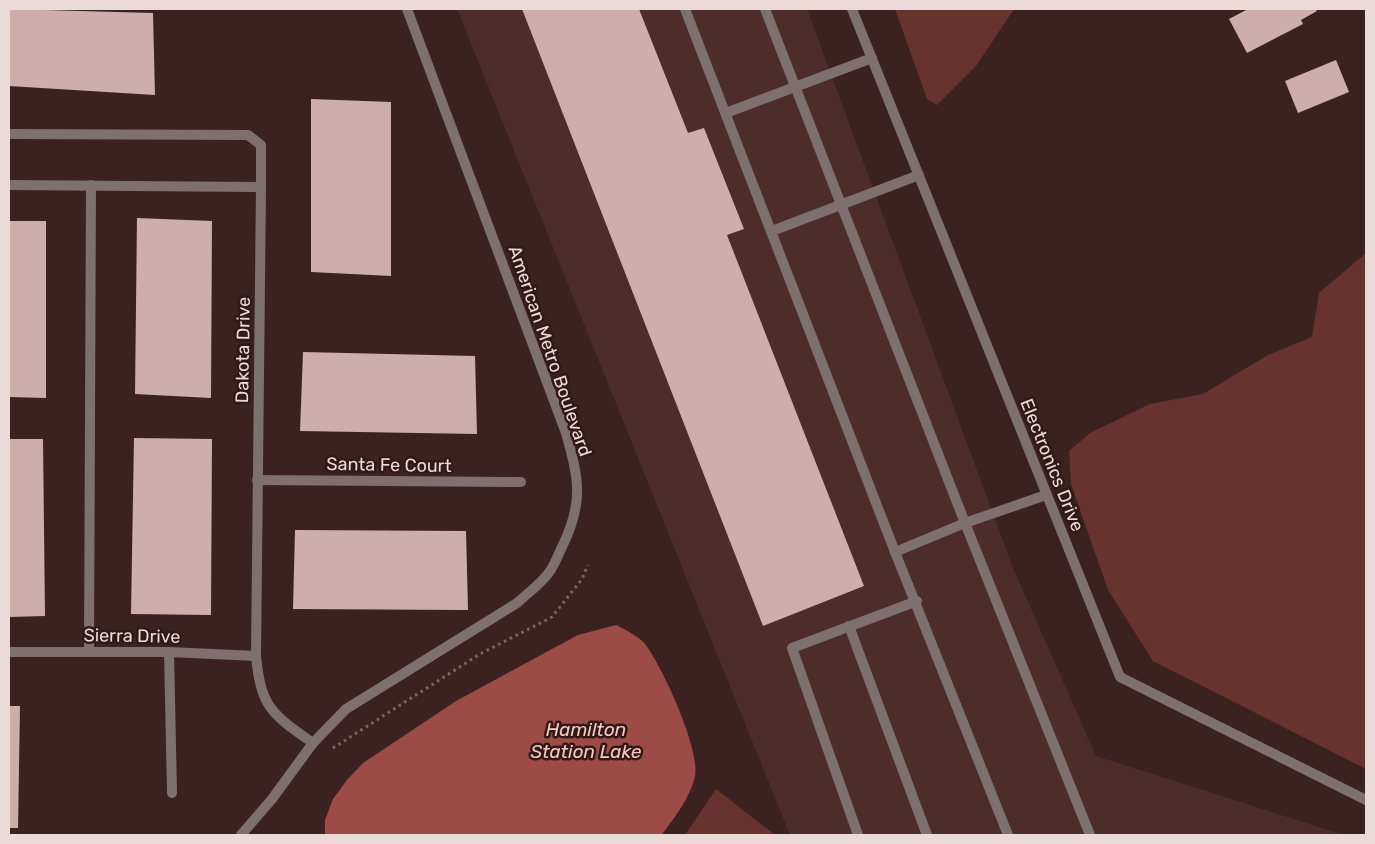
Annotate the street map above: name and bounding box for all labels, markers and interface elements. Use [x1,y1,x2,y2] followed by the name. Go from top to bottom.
[504,243,596,459] street label: American Metro Boulevard
[231,297,255,403] street label: Dakota Drive
[1015,395,1089,535] street label: Electronics Drive
[326,453,452,477] street label: Santa Fe Court
[83,624,181,648] street label: Sierra Drive
[531,718,642,763] water label: Hamilton Station Lake

